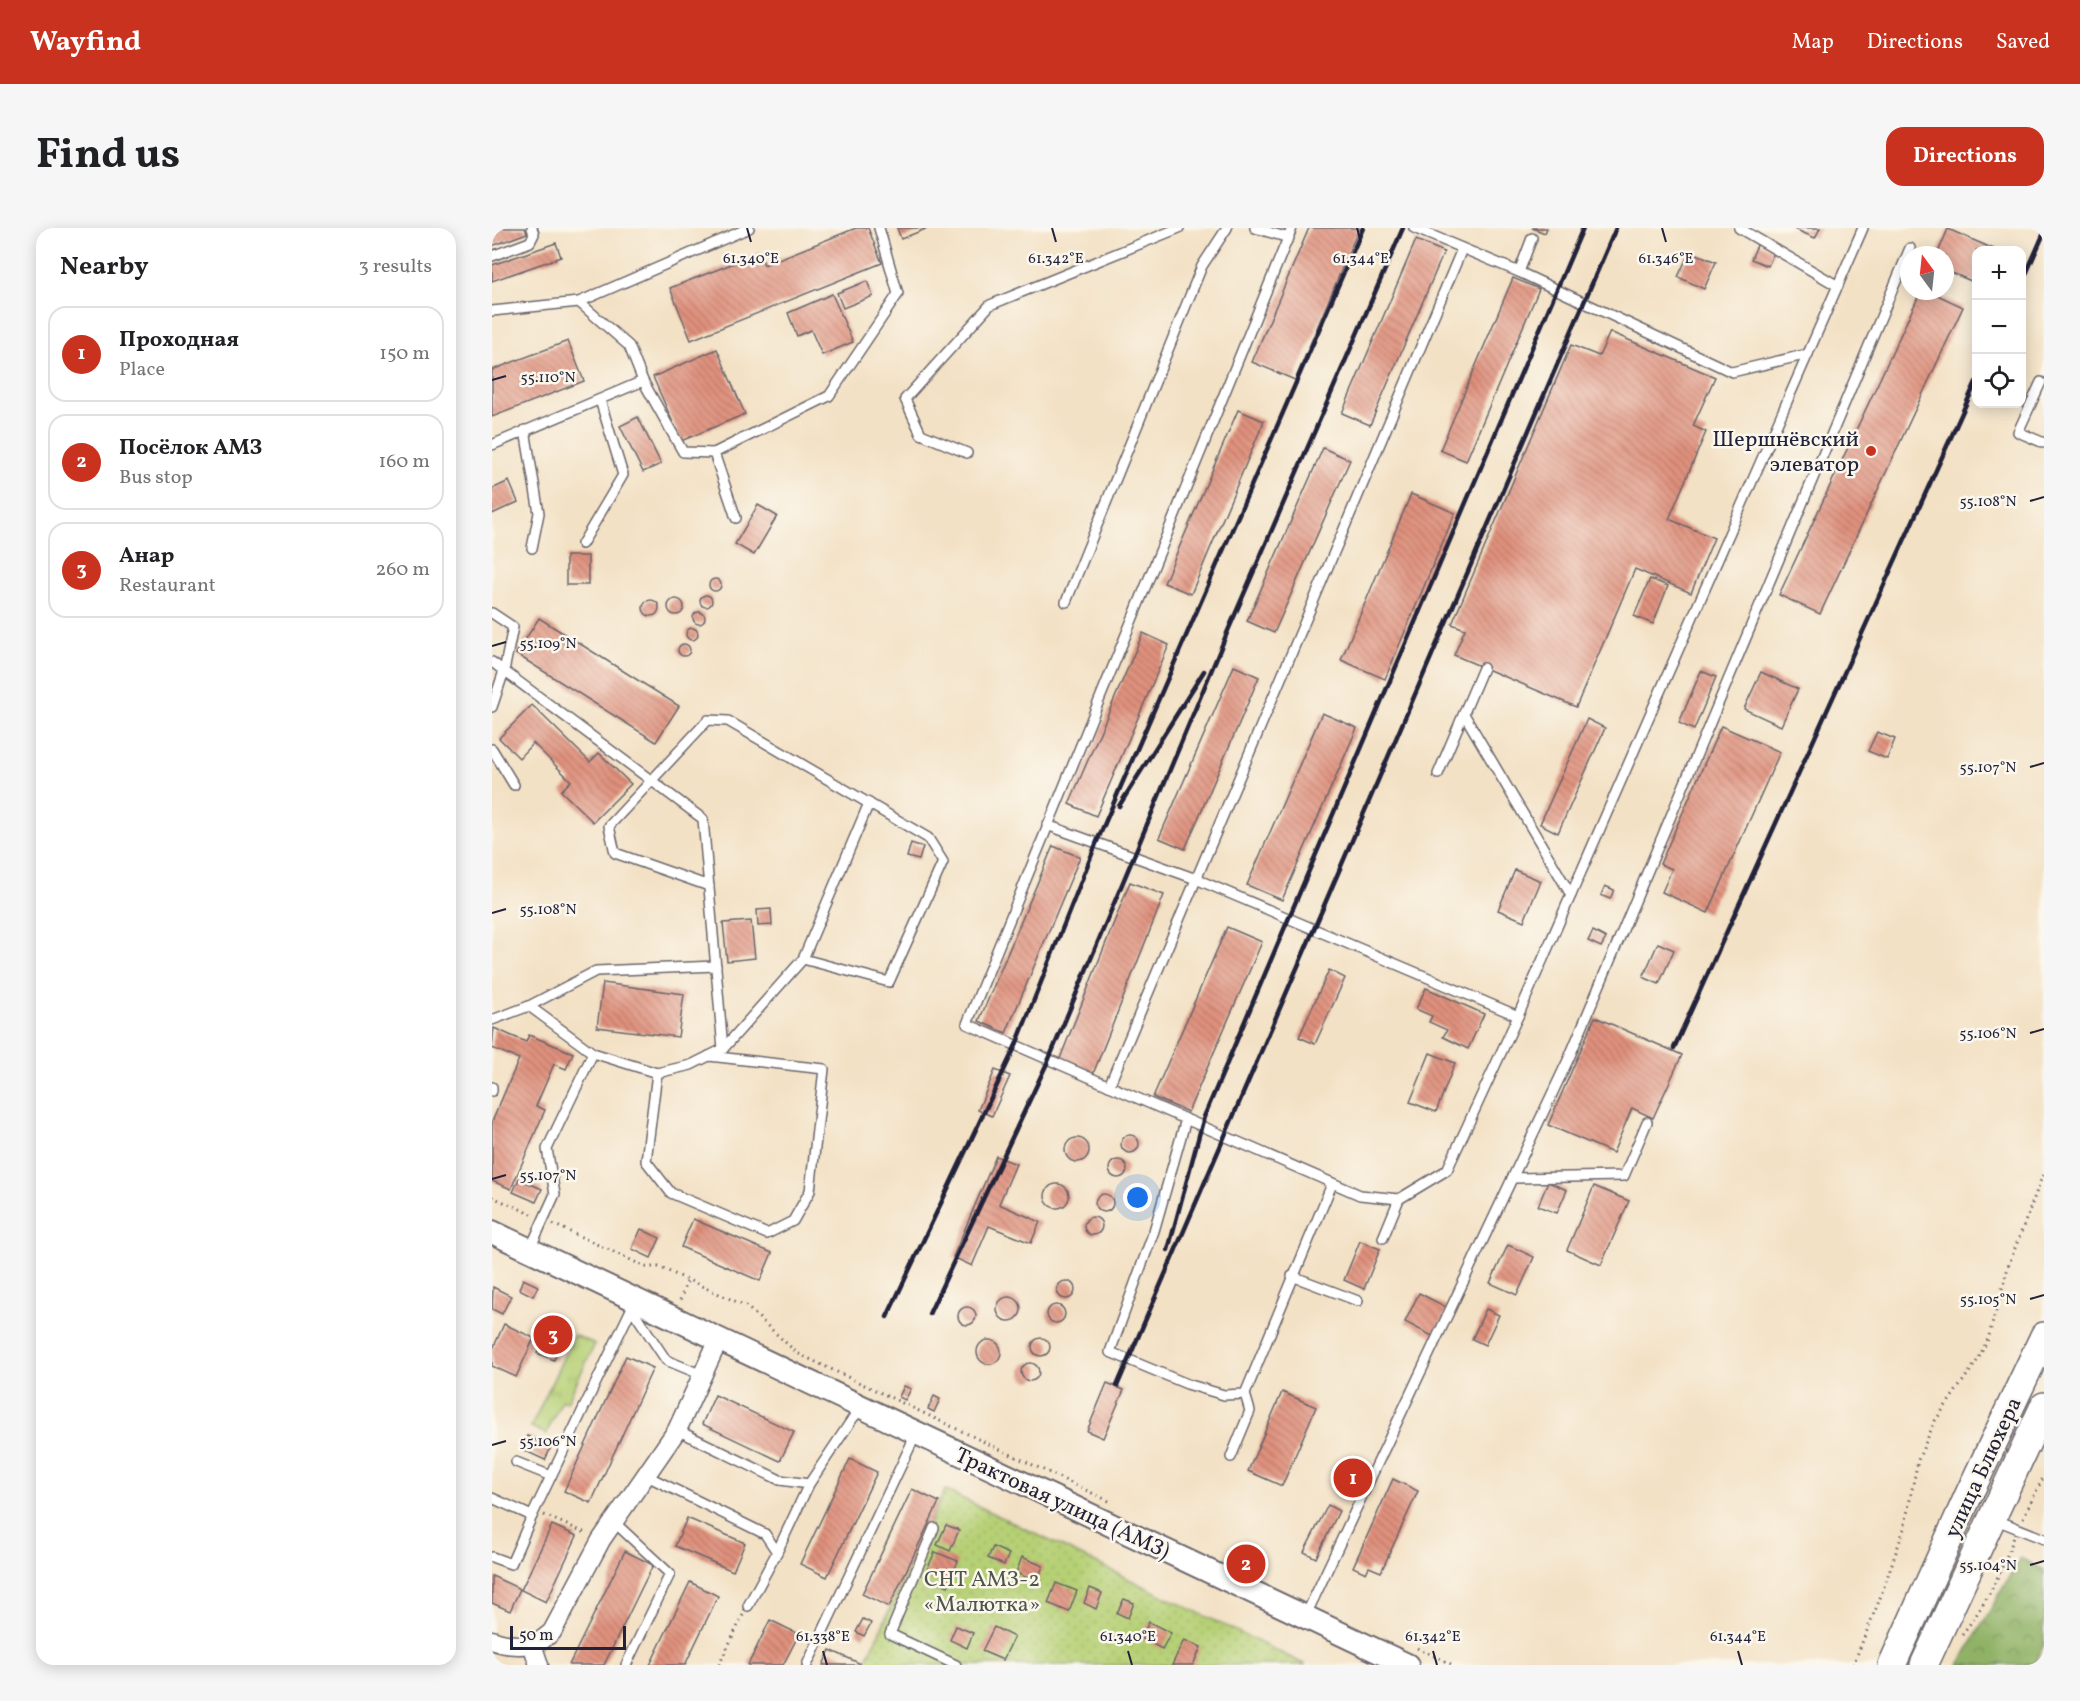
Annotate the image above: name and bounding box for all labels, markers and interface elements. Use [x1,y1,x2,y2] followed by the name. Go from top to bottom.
[30,23,141,62] text: Wayfind
[1792,28,1834,57] text: Map
[1867,28,1963,57] text: Directions
[1996,28,2050,57] text: Saved
[36,127,180,186] text: Find us
[1886,127,2044,186] button: Directions
[1900,246,1954,300] north arrow
[1972,246,2026,408] map controls
[1972,246,2026,300] button: +
[60,249,149,285] text: Nearby
[723,249,779,270] text: 61.340°E
[1028,249,1084,270] text: 61.342°E
[1333,249,1389,270] text: 61.344°E
[1638,249,1694,270] text: 61.346°E
[358,253,432,281] text: 3 results
[1972,300,2026,354] button: −
[119,325,239,356] text: Проходная
[77,340,86,368] text: 1
[379,340,430,368] text: 150 m
[1972,354,2026,408] button: locate
[119,356,165,384] text: Place
[520,368,576,389] text: 55.110°N
[1712,425,1859,481] place label: Шершнёвский элеватор
[119,433,263,464] text: Посёлок АМЗ
[1864,444,1878,458] marker: Шершнёвский элеватор
[76,448,87,476] text: 2
[378,448,430,476] text: 160 m
[119,464,193,492] text: Bus stop
[1959,492,2017,513] text: 55.108°N
[119,541,174,572] text: Анар
[76,556,87,584] text: 3
[375,556,430,584] text: 260 m
[119,572,216,600] text: Restaurant
[519,634,577,655] text: 55.109°N
[1960,758,2016,779] text: 55.107°N
[519,900,577,921] text: 55.108°N
[1959,1024,2017,1045] text: 55.106°N
[520,1166,576,1187] text: 55.107°N
[1123,1183,1152,1212] your location
[1960,1290,2016,1311] text: 55.105°N
[534,1312,572,1358] pin: 3
[1938,1392,2031,1544] street label: улица Блюхера
[519,1432,577,1453] text: 55.106°N
[949,1441,1174,1568] street label: Трактовая улица (АМЗ)
[1334,1456,1372,1500] pin: 1
[1226,1542,1266,1586] pin: 2
[1959,1556,2017,1577] text: 55.104°N
[924,1565,1040,1621] park label: СНТ АМЗ-2 «Малютка»
[510,1623,626,1650] scale bar
[519,1625,553,1647] text: 50 m
[796,1627,850,1648] text: 61.338°E
[1100,1627,1156,1648] text: 61.340°E
[1405,1627,1461,1648] text: 61.342°E
[1710,1627,1766,1648] text: 61.344°E

